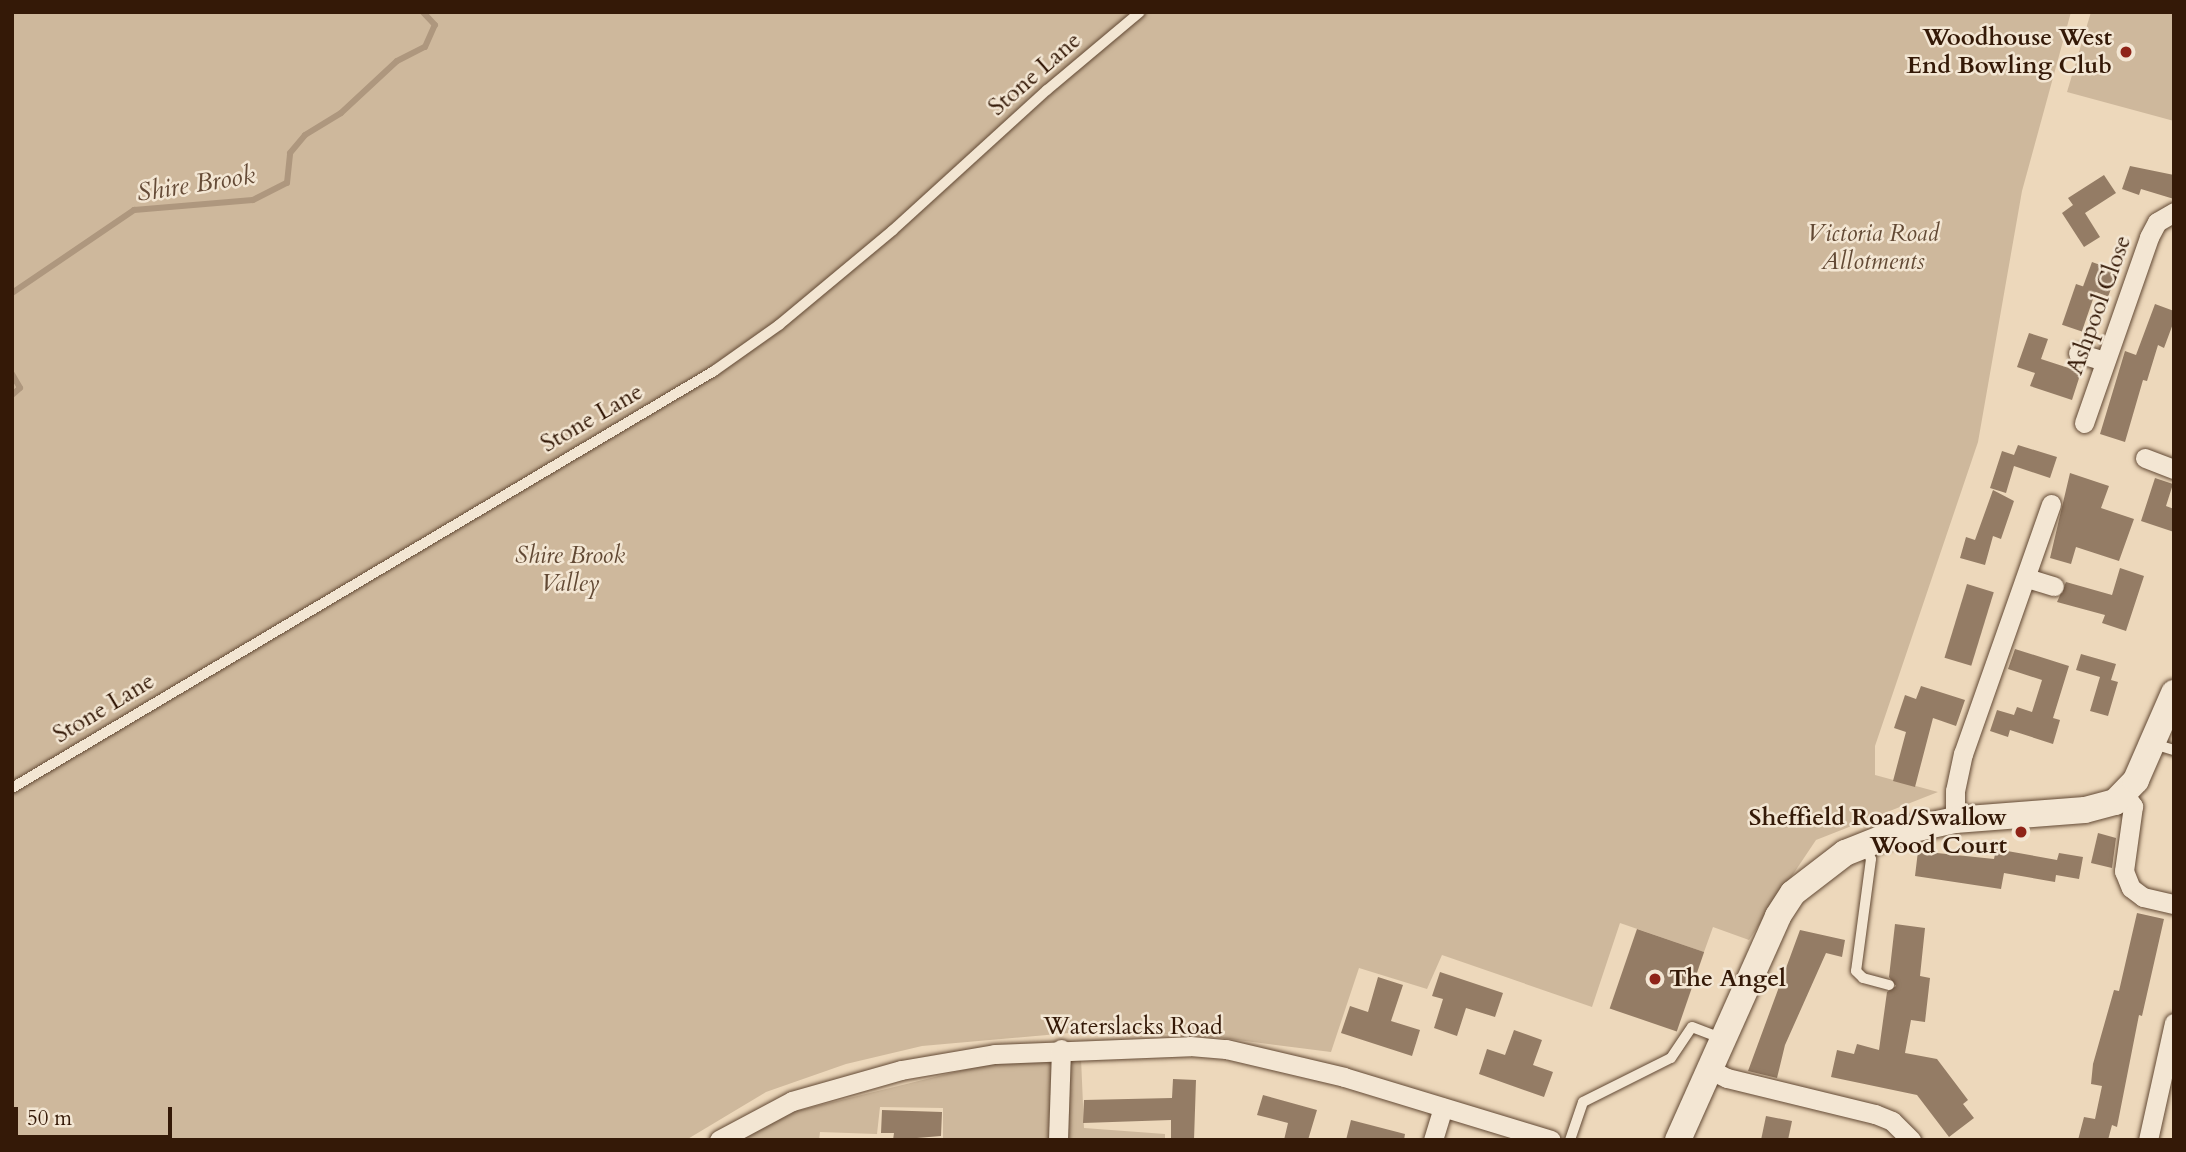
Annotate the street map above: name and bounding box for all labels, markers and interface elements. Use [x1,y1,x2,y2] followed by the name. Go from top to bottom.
[1907,24,2112,80] place label: Woodhouse West End Bowling Club
[983,26,1087,122] street label: Stone Lane
[2118,44,2134,60] marker: Woodhouse West End Bowling Club
[135,159,257,209] water label: Shire Brook
[1807,220,1939,276] park label: Victoria Road Allotments
[2061,232,2137,378] street label: Ashpool Close
[536,377,648,459] street label: Stone Lane
[515,542,625,598] park label: Shire Brook Valley
[48,667,160,749] street label: Stone Lane
[1749,804,2007,860] place label: Sheffield Road/Swallow Wood Court
[2013,824,2029,840] marker: Sheffield Road/Swallow Wood Court
[1669,965,1786,993] place label: The Angel
[1647,971,1663,987] marker: The Angel
[1043,1013,1223,1041] street label: Waterslacks Road
[18,1092,175,1136] scale bar
[27,1104,72,1133] text: 50 m

